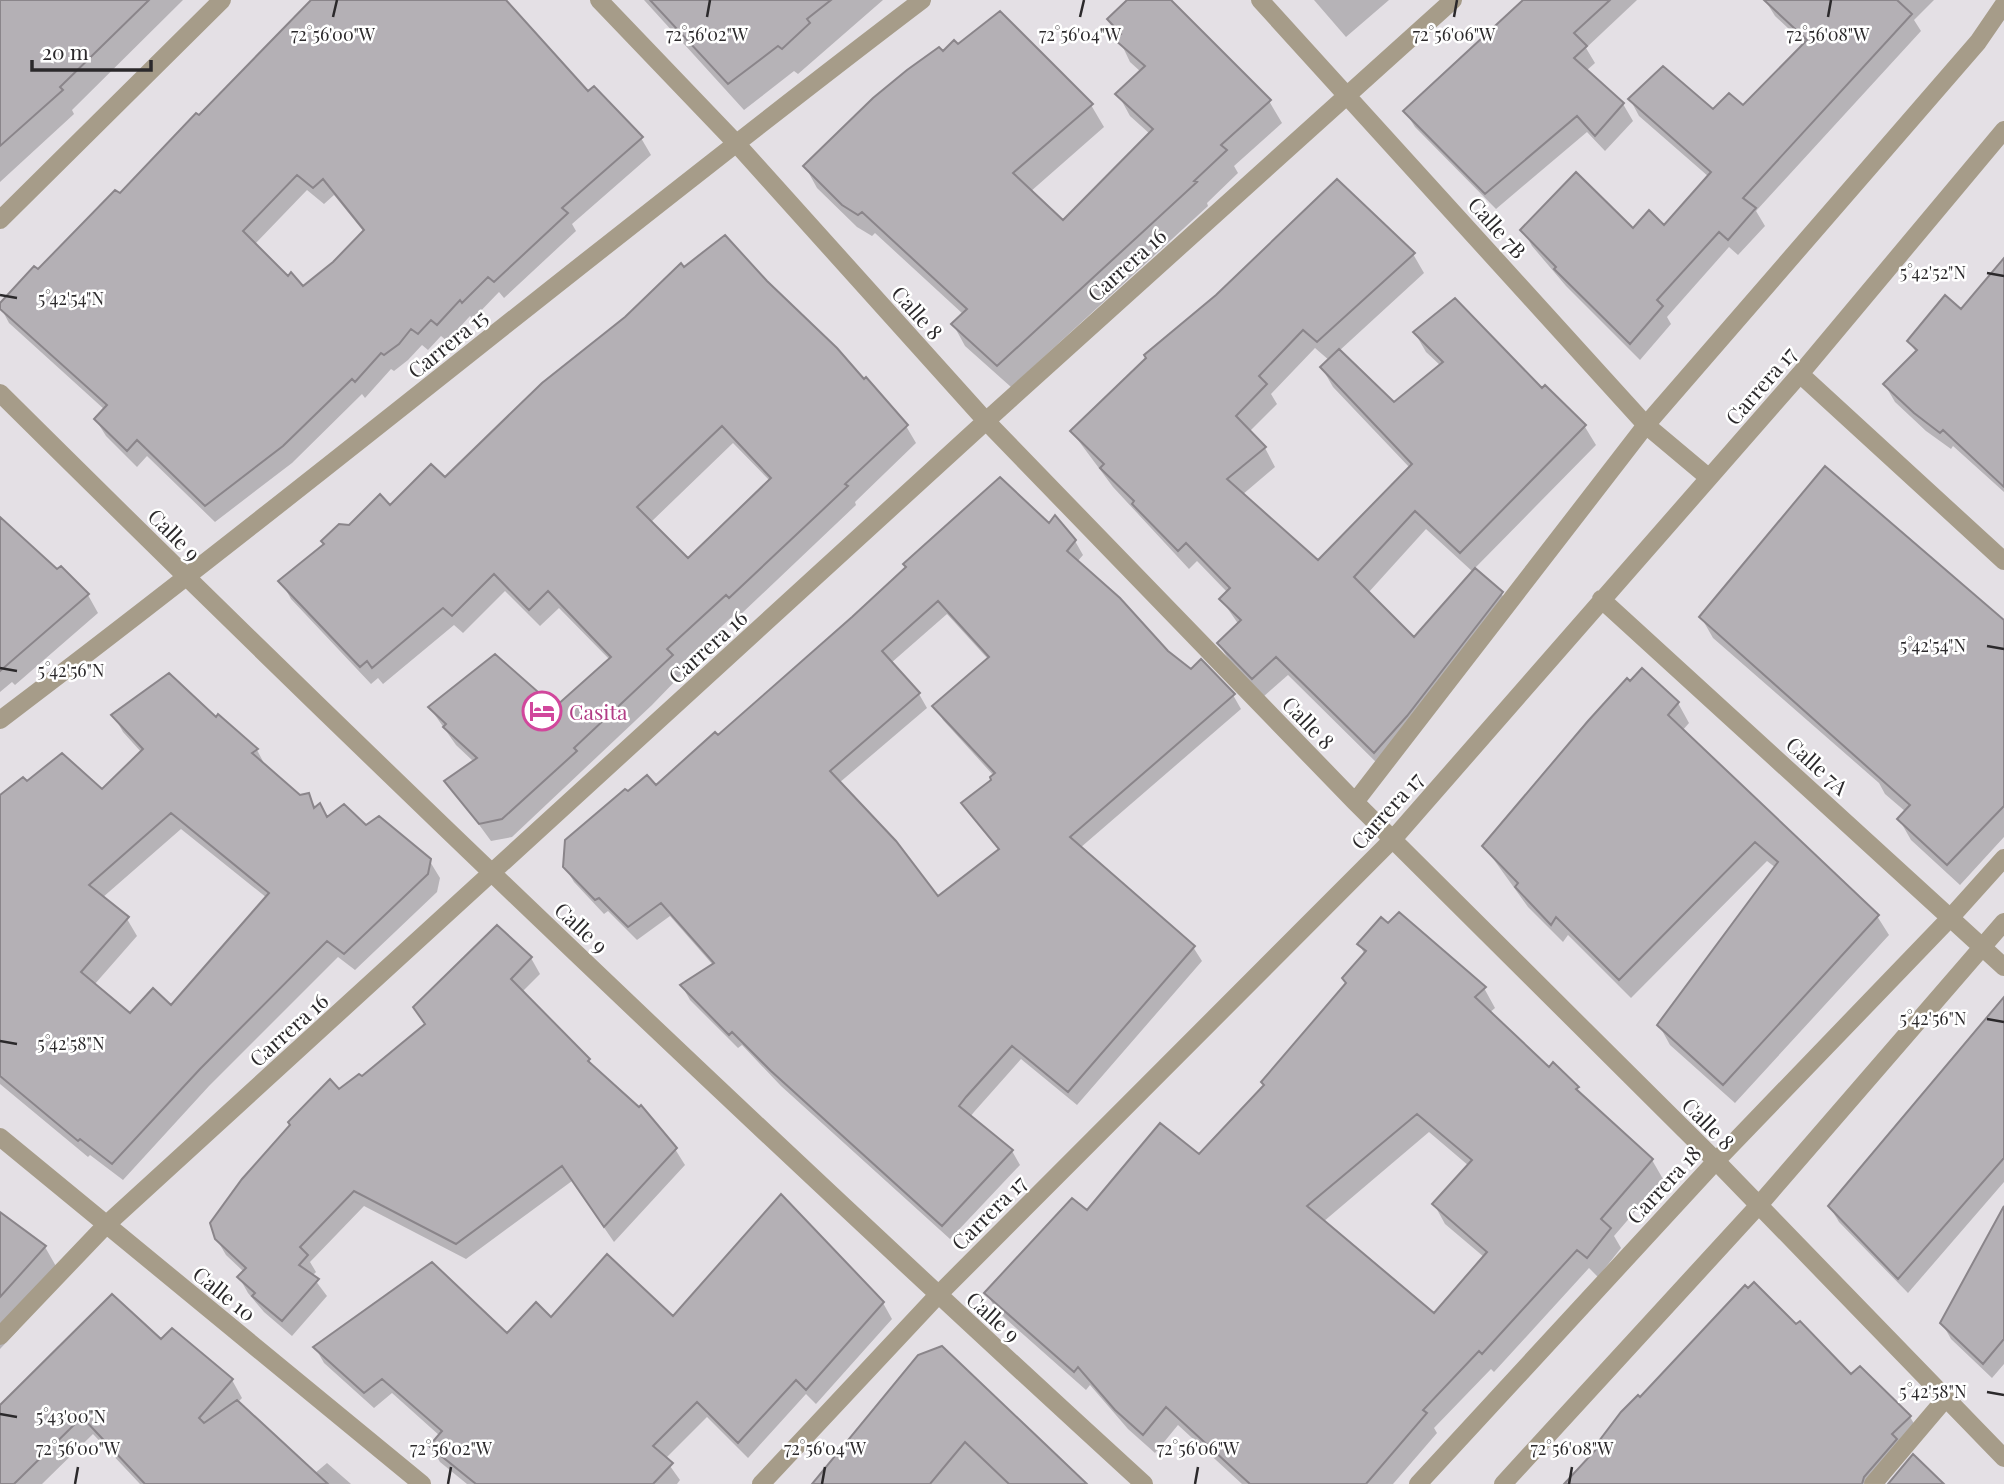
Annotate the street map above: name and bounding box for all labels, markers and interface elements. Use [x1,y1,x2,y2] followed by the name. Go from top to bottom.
[291,22,376,46] text: 72°56'00"W
[666,22,749,46] text: 72°56'02"W
[1039,22,1122,46] text: 72°56'04"W
[1413,22,1496,46] text: 72°56'06"W
[1787,22,1870,46] text: 72°56'08"W
[32,28,150,72] scale bar
[42,37,89,65] text: 20 m
[1463,190,1533,264] street label: Calle 7B
[1081,221,1172,307] street label: Carrera 16
[1900,260,1966,284] text: 5°42'52"N
[886,279,950,345] street label: Calle 8
[38,286,104,310] text: 5°42'54"N
[401,302,493,384] street label: Carrera 15
[1718,340,1802,430] street label: Carrera 17
[143,502,207,566] street label: Calle 9
[662,603,753,689] street label: Carrera 16
[1900,633,1966,657] text: 5°42'54"N
[38,658,105,682] text: 5°42'56"N
[1277,689,1341,755] street label: Calle 8
[521,690,563,732] hotel icon: Casita
[569,697,628,725] place label: Casita
[1781,730,1856,801] street label: Calle 7A
[1344,765,1428,855] street label: Carrera 17
[549,895,615,959] street label: Calle 9
[243,986,334,1072] street label: Carrera 16
[1900,1006,1967,1030] text: 5°42'56"N
[37,1031,105,1055] text: 5°42'58"N
[1677,1091,1741,1155] street label: Calle 8
[1620,1139,1706,1229] street label: Carrera 18
[945,1168,1032,1255] street label: Carrera 17
[188,1259,262,1327] street label: Calle 10
[961,1284,1027,1348] street label: Calle 9
[1899,1379,1967,1403] text: 5°42'58"N
[36,1404,107,1428] text: 5°43'00"N
[36,1436,121,1460] text: 72°56'00"W
[410,1436,493,1460] text: 72°56'02"W
[784,1436,867,1460] text: 72°56'04"W
[1157,1436,1240,1460] text: 72°56'06"W
[1531,1436,1614,1460] text: 72°56'08"W

